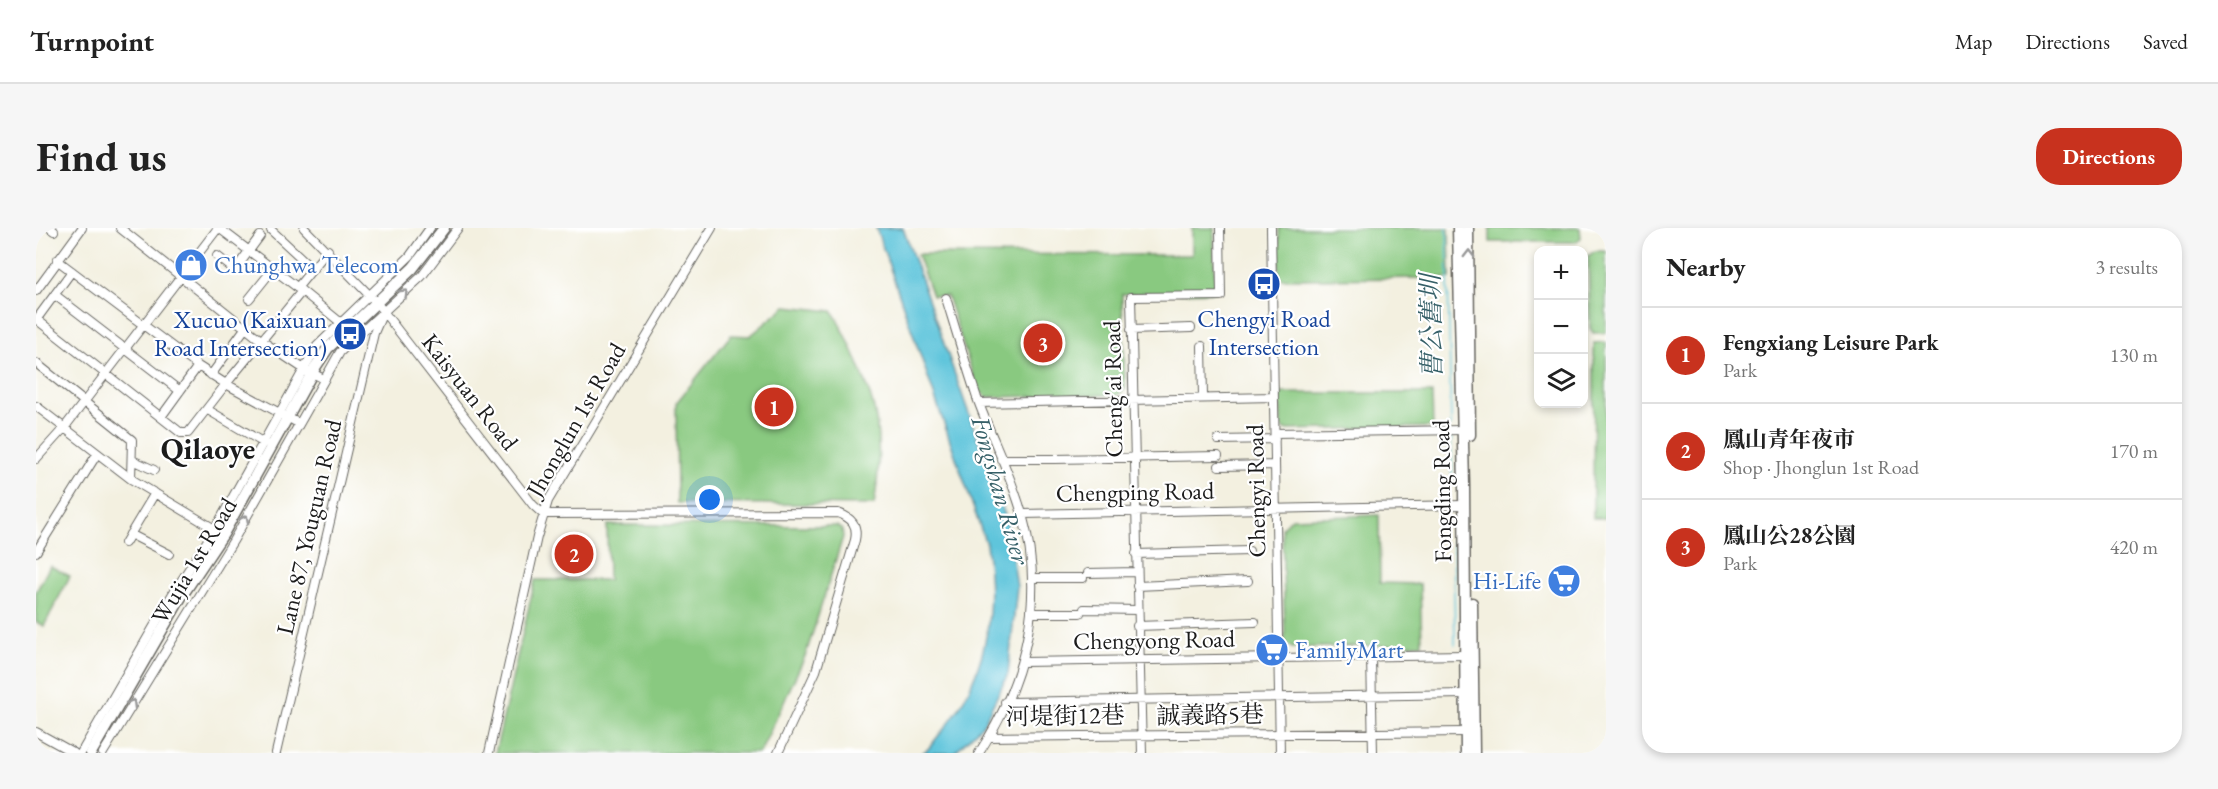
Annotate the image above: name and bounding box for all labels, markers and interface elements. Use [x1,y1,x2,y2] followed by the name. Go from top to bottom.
[30,23,154,59] text: Turnpoint
[1955,28,1992,55] text: Map
[2025,28,2110,55] text: Directions
[2143,28,2188,55] text: Saved
[2036,128,2182,185] button: Directions
[36,129,167,184] text: Find us
[1534,246,1588,408] map controls
[1534,246,1588,300] button: +
[173,247,209,283] shop icon: Chunghwa Telecom
[214,249,399,280] place label: Chunghwa Telecom
[1463,249,1475,258] one-way arrow
[1666,250,1746,284] text: Nearby
[2095,254,2158,280] text: 3 results
[1246,266,1282,302] bus stop icon: Chengyi Road Intersection
[1413,271,1449,379] water label: 曹公舊圳
[398,289,408,300] one-way arrow
[1534,300,1588,354] button: −
[1197,303,1332,362] place label: Chengyi Road Intersection
[154,304,327,363] place label: Xucuo (Kaixuan Road Intersection)
[332,316,368,352] bus stop icon: Xucuo (Kaixuan Road Intersection)
[1096,319,1129,458] street label: Cheng'ai Road
[1024,320,1062,366] pin: 3
[415,327,526,457] street label: Kaisyuan Road
[1723,328,1939,357] text: Fengxiang Leisure Park
[518,336,633,504] street label: Jhonglun 1st Road
[1680,342,1691,368] text: 1
[2110,342,2158,368] text: 130 m
[1534,354,1588,408] button: layers
[1723,357,1757,383] text: Park
[754,384,794,429] pin: 1
[963,411,1039,569] water label: Fongshan River
[269,415,349,638] street label: Lane 87, Youguan Road
[1425,419,1458,563] street label: Fongding Road
[1239,423,1272,558] street label: Chengyi Road
[1723,425,1855,454] text: 鳳山青年夜市
[161,429,255,468] district label: Qilaoye
[1680,438,1691,464] text: 2
[2110,438,2158,464] text: 170 m
[1723,454,1919,480] text: Shop · Jhonglun 1st Road
[1056,475,1215,508] street label: Chengping Road
[695,485,724,514] your location
[144,491,244,630] street label: Wujia 1st Road
[238,514,250,525] one-way arrow
[1723,521,1856,550] text: 鳳山公28公園
[554,532,594,576] pin: 2
[1680,534,1691,560] text: 3
[2110,534,2158,560] text: 420 m
[1723,550,1757,576] text: Park
[1546,563,1582,599] supermarket icon: Hi-Life
[1473,565,1541,596] place label: Hi-Life
[1073,623,1236,656] street label: Chengyong Road
[1254,632,1290,668] supermarket icon: FamilyMart
[1295,634,1404,665] place label: FamilyMart
[1156,698,1264,731] street label: 誠義路5巷
[125,699,137,709] one-way arrow
[1005,699,1125,732] street label: 河堤街12巷

